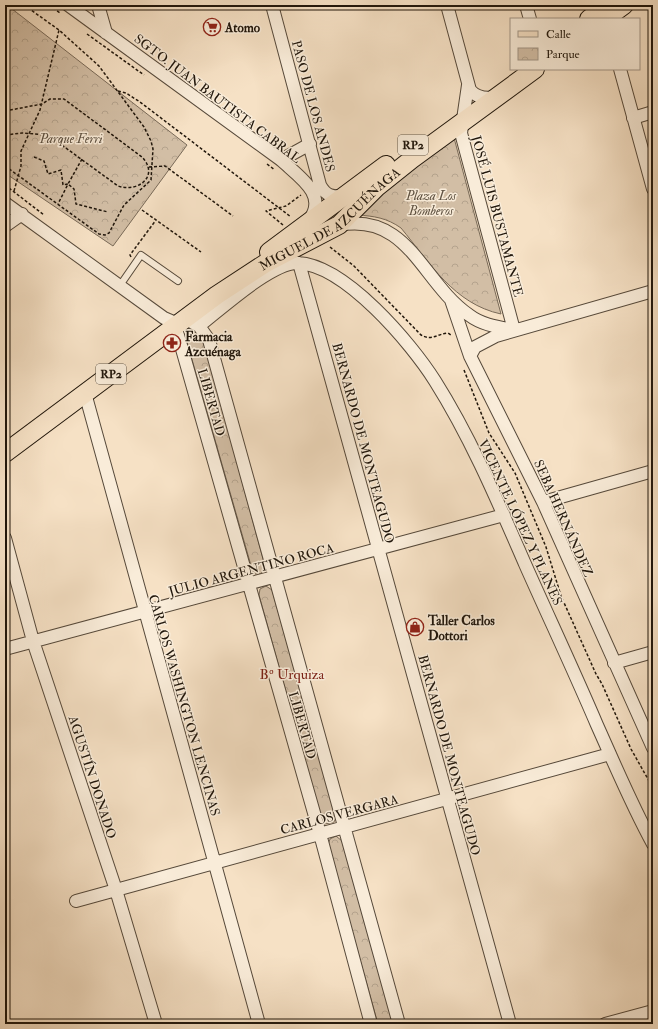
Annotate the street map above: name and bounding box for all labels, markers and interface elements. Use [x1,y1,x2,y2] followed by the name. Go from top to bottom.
[202,17,222,37] supermarket icon: Atomo
[510,18,640,70] legend
[224,20,261,36] place label: Atomo
[546,27,571,42] text: Calle
[131,31,304,167] street label: SGTO. JUAN BAUTISTA CABRAL
[288,39,338,174] street label: PASO DE LOS ANDES
[546,47,580,62] text: Parque
[38,131,103,147] park label: Parque Ferri
[468,133,527,299] street label: JOSÉ LUIS BUSTAMANTE
[398,135,428,155] road number: RP2
[256,164,404,274] street label: MIGUEL DE AZCUÉNAGA
[405,188,457,219] park label: Plaza Los Bomberos
[184,329,241,361] place label: Farmacia Azcuénaga
[162,333,182,353] pharmacy icon: Farmacia Azcuénaga
[329,341,398,545] street label: BERNARDO DE MONTEAGUDO
[96,364,126,384] road number: RP2
[194,367,228,438] street label: LIBERTAD
[475,436,567,608] street label: VICENTE LÓPEZ Y PLANES
[530,457,597,580] street label: SEBA HERNÁNDEZ
[166,540,336,600] street label: JULIO ARGENTINO ROCA
[145,593,223,818] street label: CARLOS WASHINGTON LENCINAS
[427,613,495,644] place label: Taller Carlos Dottori
[405,617,425,637] shop icon: Taller Carlos Dottori
[415,653,484,857] street label: BERNARDO DE MONTEAGUDO
[260,666,325,683] district label: Bº Urquiza
[285,690,319,761] street label: LIBERTAD
[64,713,120,841] street label: AGUSTÍN DONADO
[279,791,401,838] street label: CARLOS VERGARA

